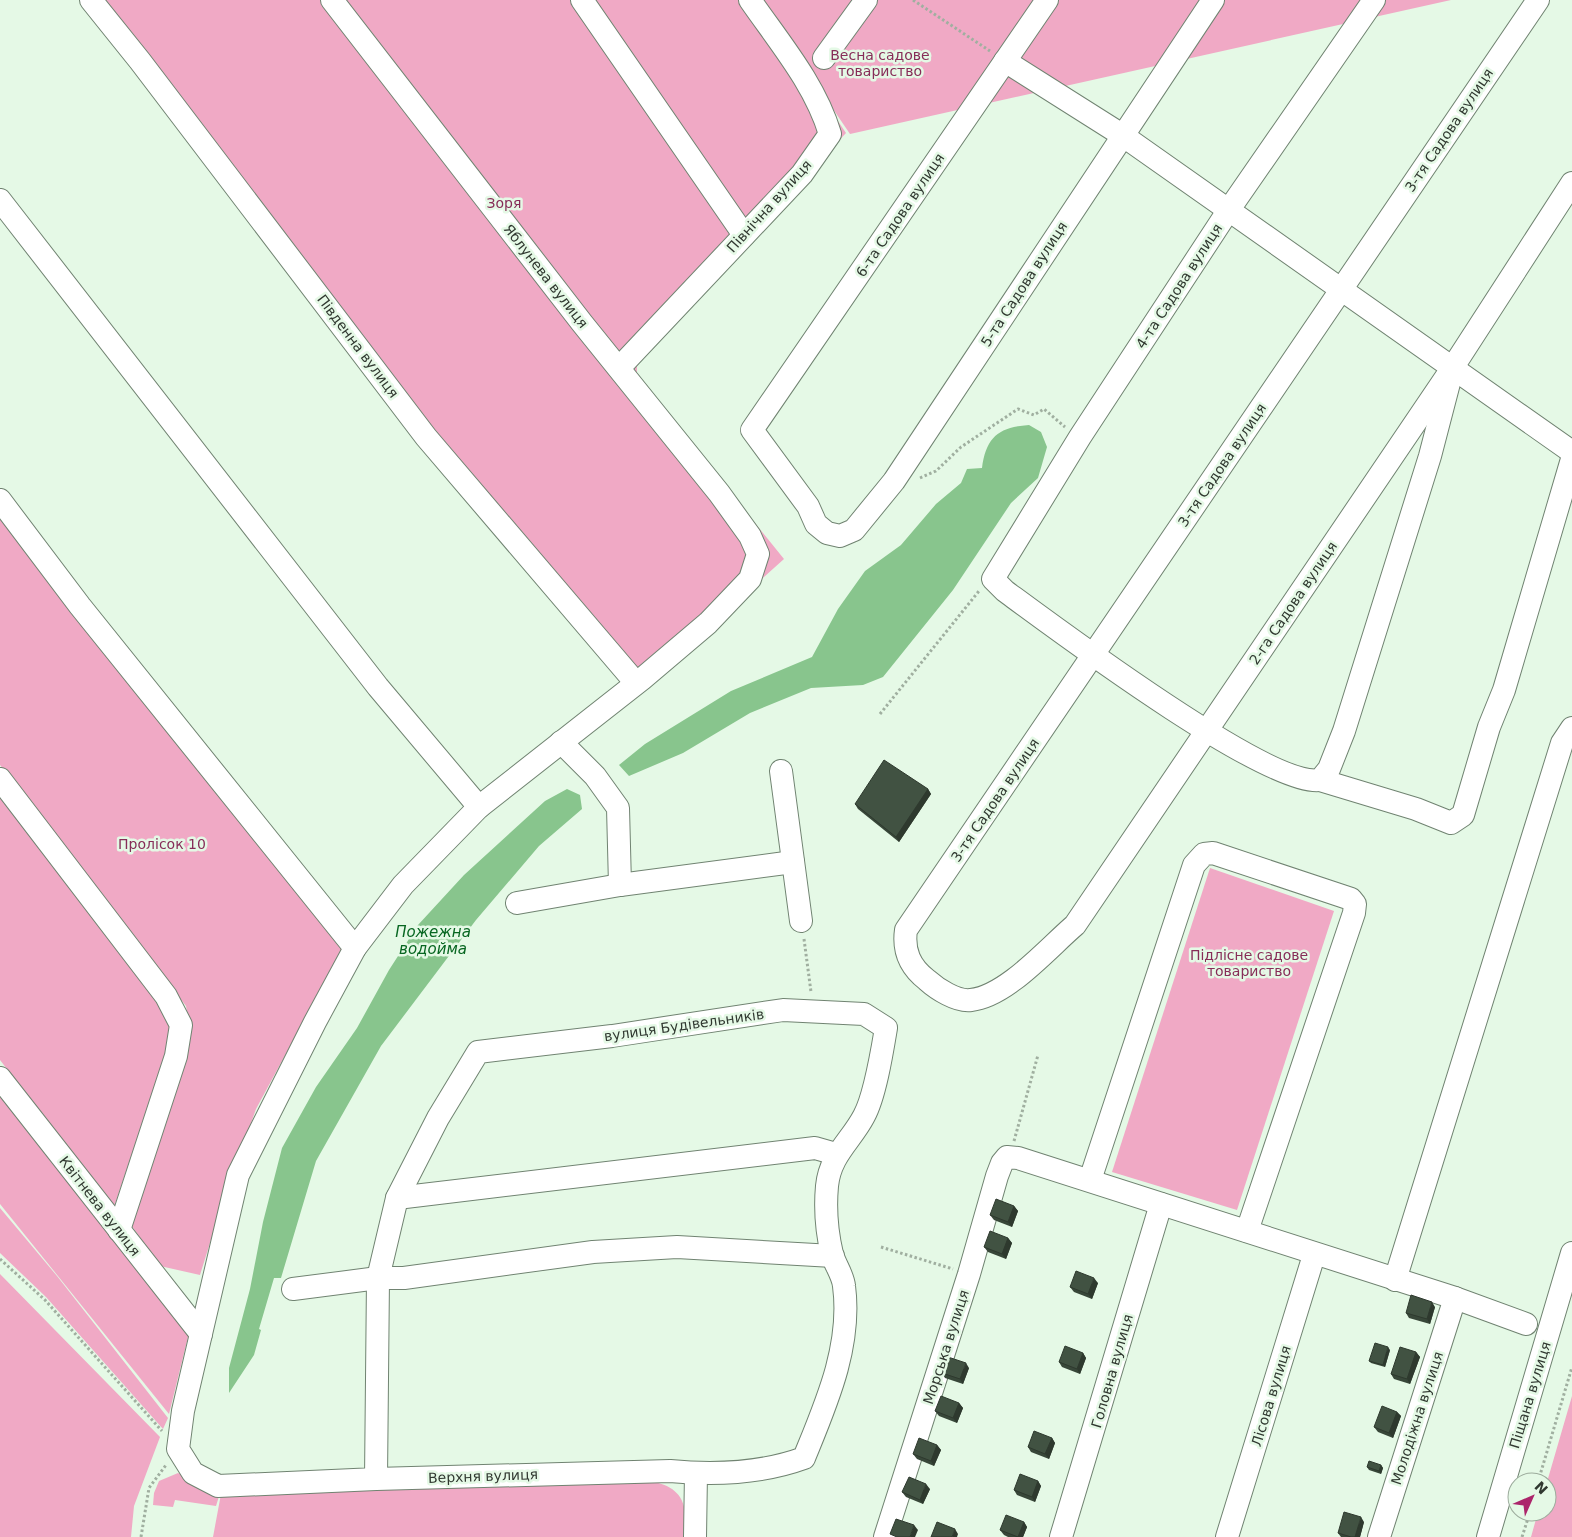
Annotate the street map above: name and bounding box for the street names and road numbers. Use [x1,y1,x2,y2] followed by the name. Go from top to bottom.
[1402,65,1496,195] street label: 3-тя Садова вулиця
[853,150,947,280] street label: 6-та Садова вулиця
[723,157,815,255] street label: Північна вулиця
[978,219,1070,349] street label: 5-та Садова вулиця
[501,221,591,331] street label: Яблунева вулиця
[1133,221,1225,351] street label: 4-та Садова вулиця
[314,291,402,401] street label: Південна вулиця
[1175,400,1269,530] street label: 3-тя Садова вулиця
[1246,539,1340,667] street label: 2-га Садова вулиця
[948,735,1042,865] street label: 3-тя Садова вулиця
[603,1006,765,1044] street label: вулиця Будівельників
[56,1153,144,1259] street label: Квітнева вулиця
[920,1288,972,1406] street label: Морська вулиця
[1088,1312,1136,1430] street label: Головна вулиця
[1506,1340,1554,1450] street label: Піщана вулиця
[1248,1344,1294,1448] street label: Лісова вулиця
[1388,1349,1446,1487] street label: Молодіжна вулиця
[428,1466,538,1486] street label: Верхня вулиця

